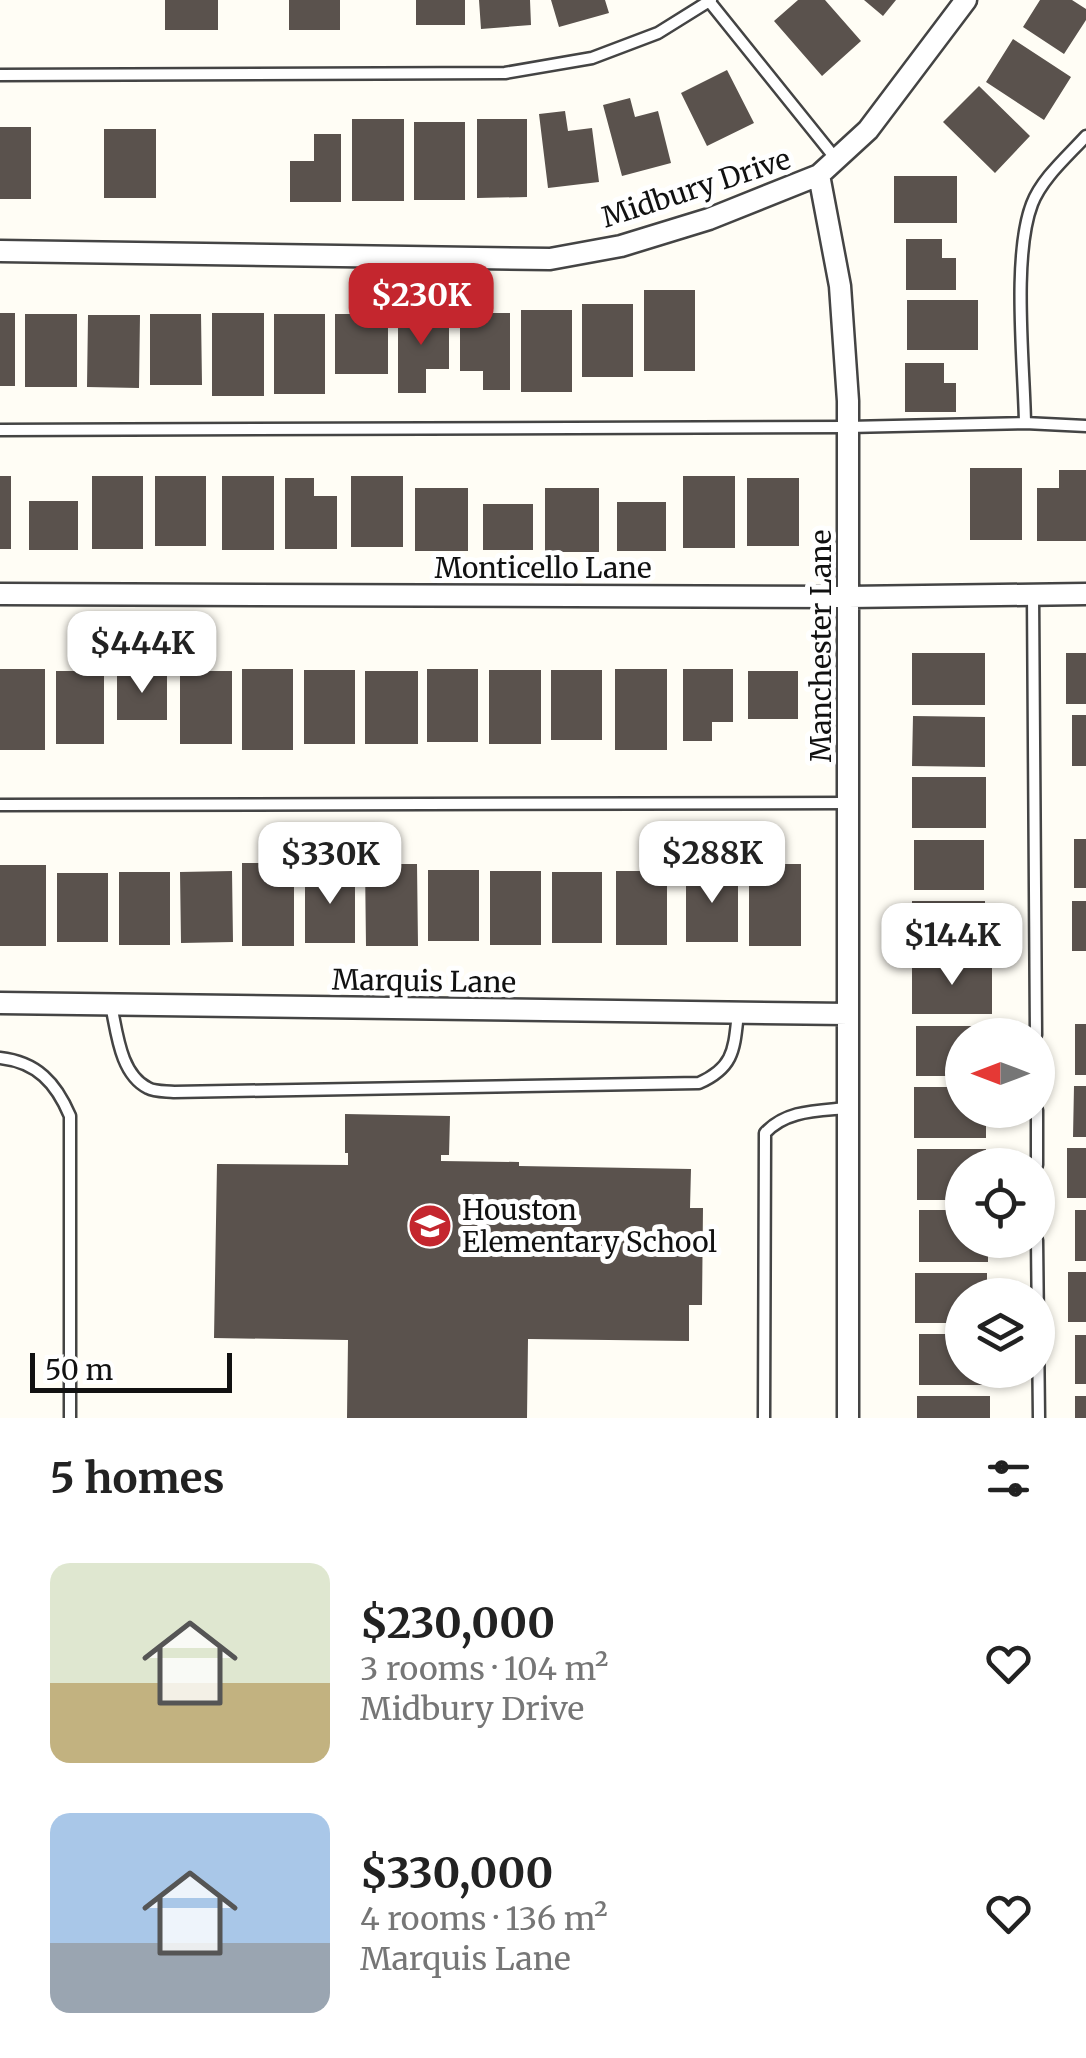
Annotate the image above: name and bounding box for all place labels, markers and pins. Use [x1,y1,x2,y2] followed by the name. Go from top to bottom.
[351,263,491,348] pin: $230K
[72,611,212,696] pin: $444K
[642,821,782,906] pin: $288K
[260,822,400,907] pin: $330K
[882,903,1022,988] pin: $144K
[462,1192,717,1260] place label: Houston Elementary School
[407,1203,453,1249] school or university icon: Houston Elementary School

